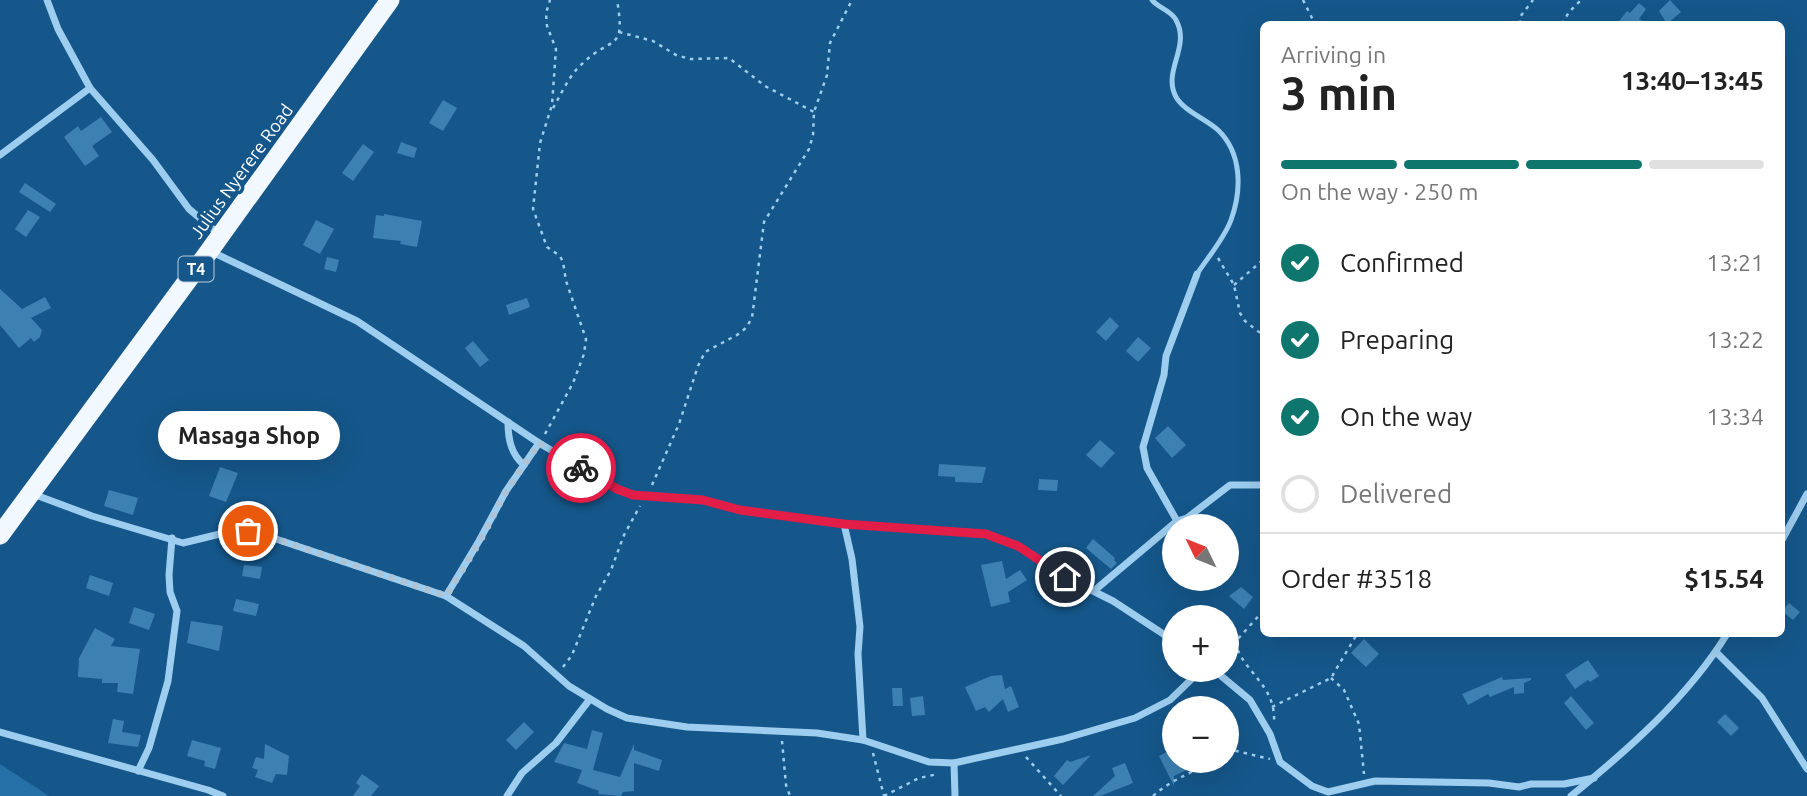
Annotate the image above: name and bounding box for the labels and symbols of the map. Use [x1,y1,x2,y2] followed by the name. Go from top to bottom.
[186,100,296,242] street label: Julius Nyerere Road
[178,256,214,282] road number: T4
[157,412,339,461] callout: Masaga Shop
[546,433,616,503] courier
[218,501,278,561] pin
[1162,514,1239,592] north arrow
[1035,547,1095,607] pin

